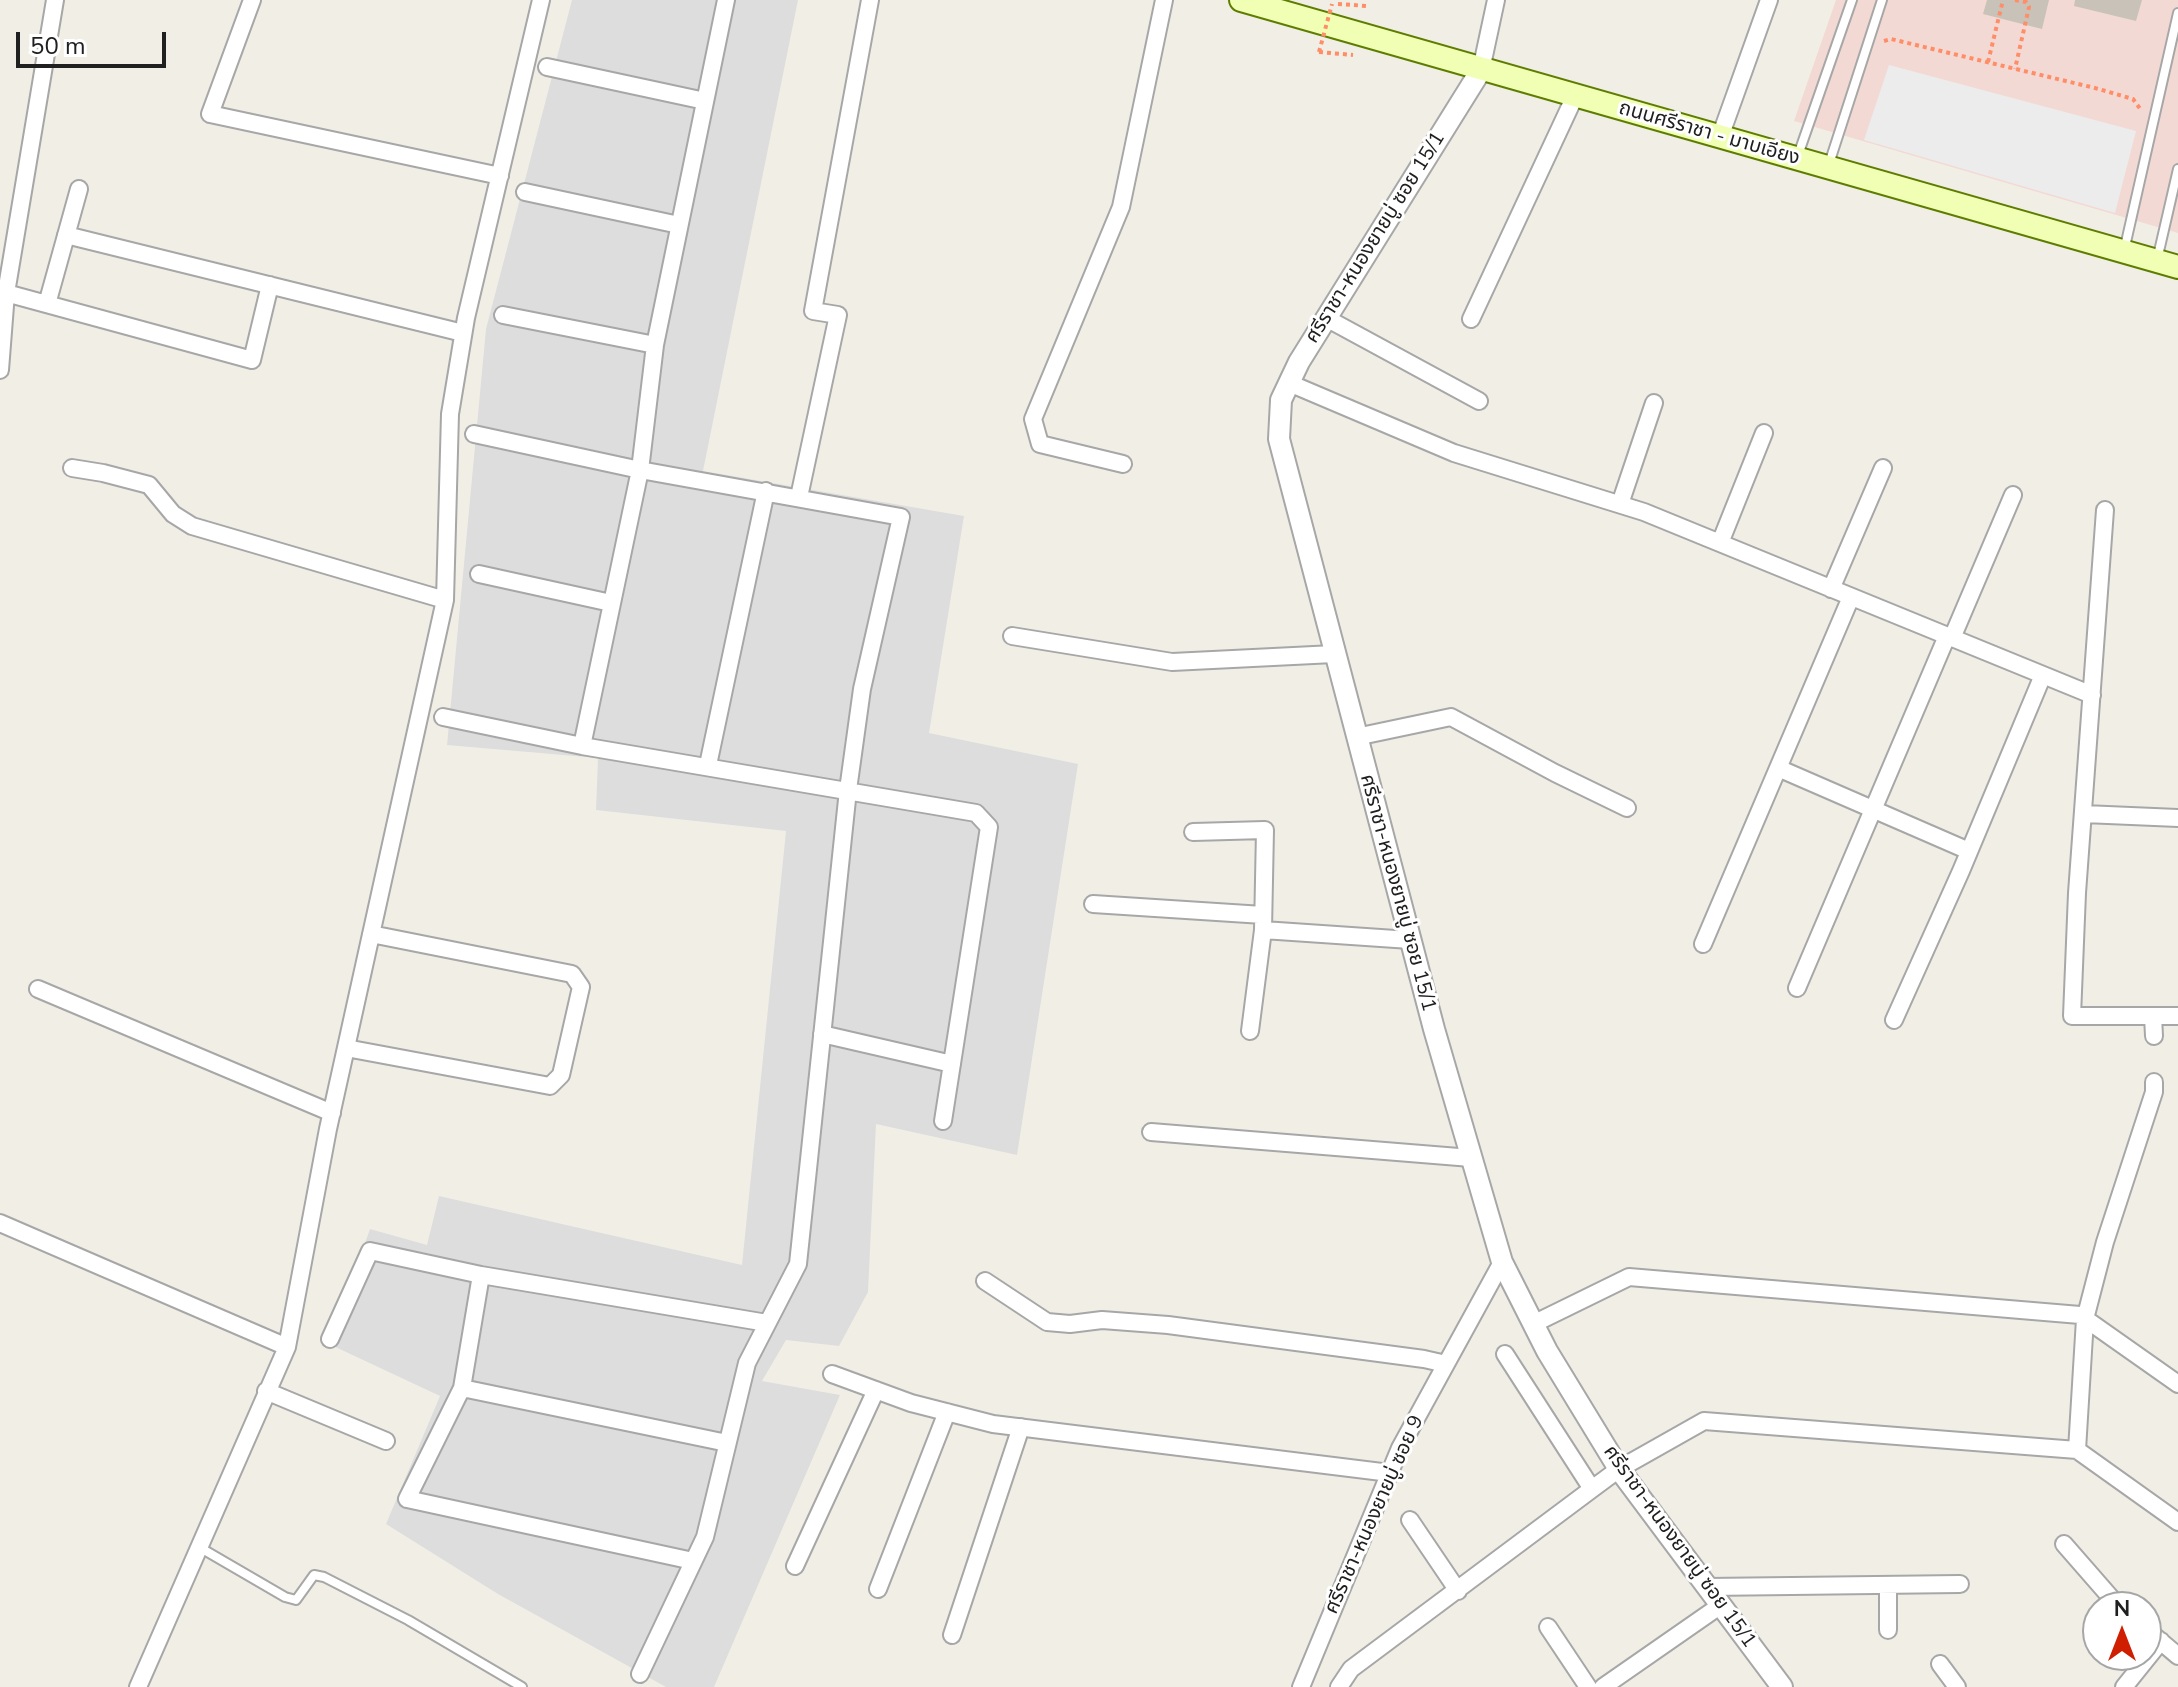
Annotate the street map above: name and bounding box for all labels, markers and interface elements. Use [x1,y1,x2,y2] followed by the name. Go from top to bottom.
[20,16,170,66] scale bar
[30,30,86,62] text: 50 m
[1616,97,1802,171] street label: ถนนศรีราชา - มาบเอียง
[1301,128,1451,348] street label: ศรีราชา-หนองยายบู่ ซอย 15/1
[1354,772,1440,1014] street label: ศรีราชา-หนองยายบู่ ซอย 15/1
[1320,1412,1430,1618] street label: ศรีราชา-หนองยายบู่ ซอย 9
[1597,1441,1761,1653] street label: ศรีราชา-หนองยายบู่ ซอย 15/1
[2082,1591,2162,1671] north arrow
[2114,1594,2130,1624] text: N

